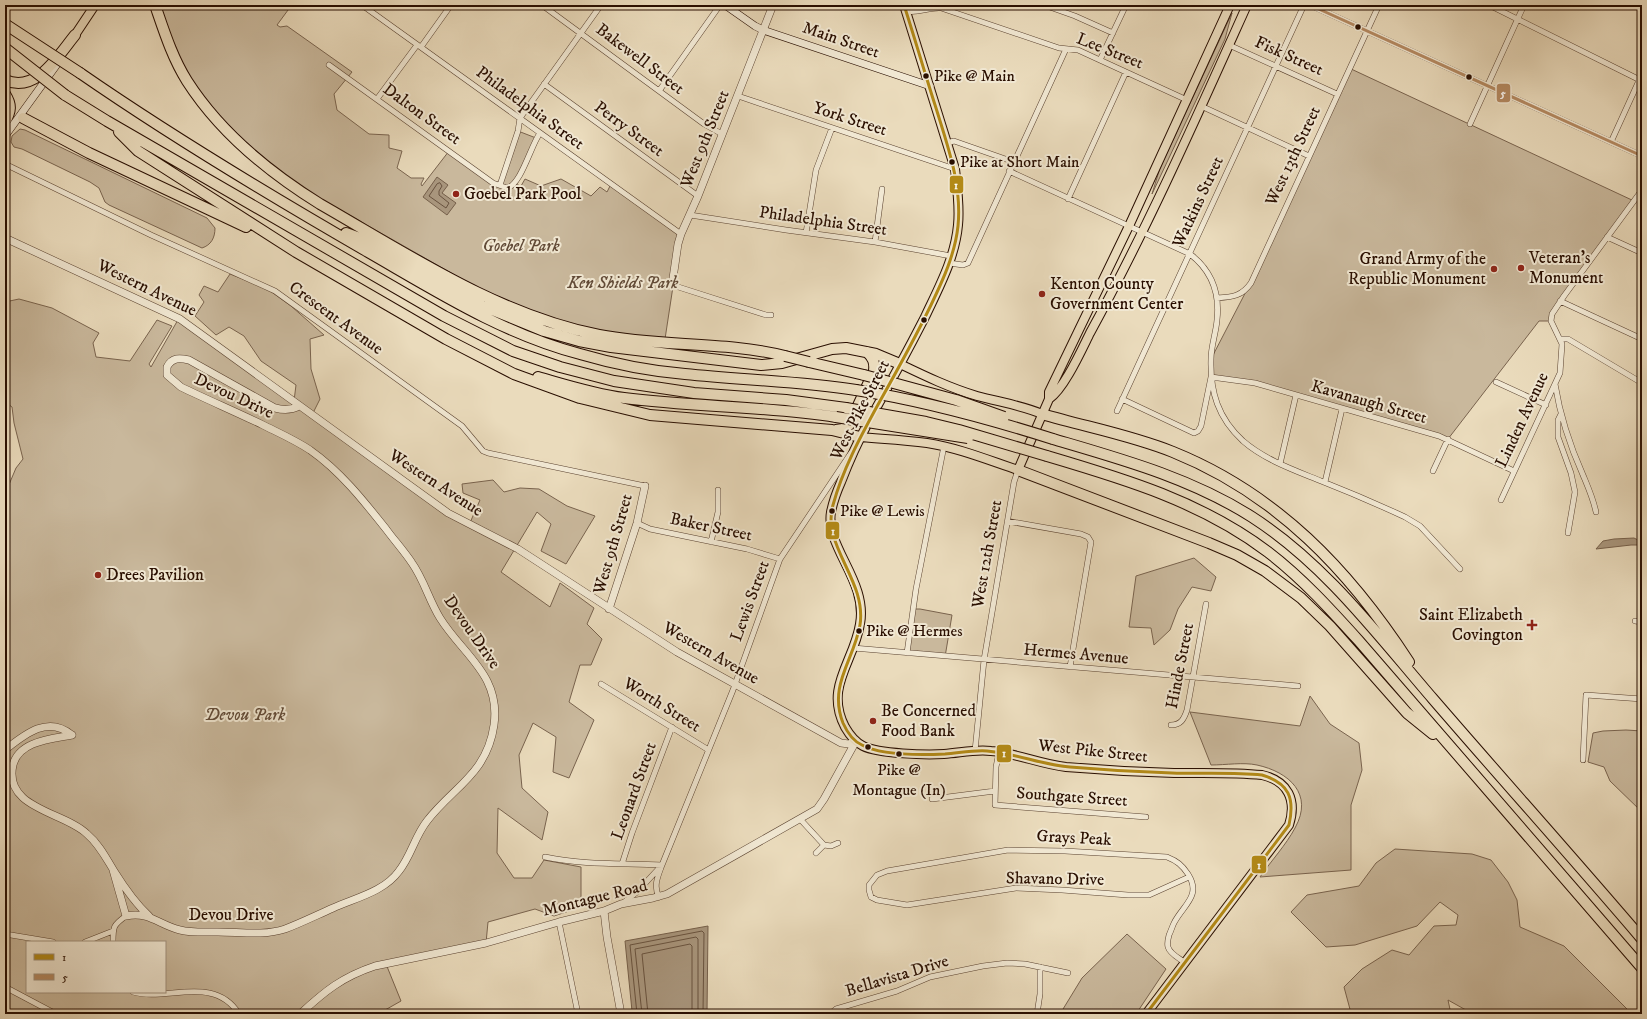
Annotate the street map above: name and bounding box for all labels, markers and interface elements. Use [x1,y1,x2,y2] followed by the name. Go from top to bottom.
[800,17,883,64] street label: Main Street
[591,19,689,100] street label: Bakewell Street
[1353,22,1363,32] unlabelled marker
[1073,28,1147,75] street label: Lee Street
[1251,31,1327,81] street label: Fisk Street
[471,61,589,155] street label: Philadelphia Street
[934,66,1015,86] place label: Pike @ Main
[921,71,931,81] marker: Pike @ Main
[1464,72,1474,82] unlabelled marker
[379,78,466,150] street label: Dalton Street
[1496,83,1511,103] line badge: 5
[675,86,735,192] street label: West 9th Street
[1499,87,1506,101] text: 5
[590,96,669,162] street label: Perry Street
[810,97,890,141] street label: York Street
[1260,102,1326,210] street label: West 13th Street
[960,152,1080,172] place label: Pike at Short Main
[1167,152,1229,252] street label: Watkins Street
[947,157,957,167] marker: Pike at Short Main
[949,175,964,194] line badge: 1
[954,179,958,193] text: 1
[464,183,581,205] place label: Goebel Park Pool
[451,189,461,199] marker: Goebel Park Pool
[758,201,889,241] street label: Philadelphia Street
[482,235,560,257] park label: Goebel Park
[1528,247,1604,289] place label: Veteran’s Monument
[1348,248,1487,290] place label: Grand Army of the Republic Monument
[93,254,200,322] street label: Western Avenue
[1516,263,1526,273] marker: Veteran’s Monument
[1489,264,1499,274] marker: Grand Army of the Republic Monument
[567,272,679,294] park label: Ken Shields Park
[1050,273,1184,315] place label: Kenton County Government Center
[284,276,388,360] street label: Crescent Avenue
[1037,289,1047,299] marker: Kenton County Government Center
[919,315,929,325] unlabelled marker
[825,356,895,465] street label: West Pike Street
[191,368,277,424] street label: Devou Drive
[1490,369,1554,471] street label: Linden Avenue
[1309,375,1430,429] street label: Kavanaugh Street
[384,444,487,522] street label: Western Avenue
[588,491,638,598] street label: West 9th Street
[966,498,1007,611] street label: West 12th Street
[840,501,925,521] place label: Pike @ Lewis
[827,506,837,516] marker: Pike @ Lewis
[668,508,755,547] street label: Baker Street
[825,521,840,540] line badge: 1
[831,525,835,539] text: 1
[725,557,775,644] street label: Lewis Street
[106,564,204,586] place label: Drees Pavilion
[93,570,103,580] marker: Drees Pavilion
[439,591,505,673] street label: Devou Drive
[1419,604,1523,646] place label: Saint Elizabeth Covington
[658,616,763,689] street label: Western Avenue
[1526,619,1538,631] marker: Saint Elizabeth Covington
[866,621,963,641] place label: Pike @ Hermes
[1161,621,1199,711] street label: Hinde Street
[854,626,864,636] marker: Pike @ Hermes
[1022,638,1130,670] street label: Hermes Avenue
[618,672,705,738] street label: Worth Street
[881,700,976,742] place label: Be Concerned Food Bank
[205,704,286,726] park label: Devou Park
[868,716,878,726] marker: Be Concerned Food Bank
[1036,734,1149,768] street label: West Pike Street
[606,739,662,843] street label: Leonard Street
[863,742,873,752] unlabelled marker
[996,744,1012,763] line badge: 1
[1002,747,1006,761] text: 1
[894,749,904,759] marker: Pike @ Montague (In)
[852,760,946,800] place label: Pike @ Montague (In)
[1016,782,1129,812] street label: Southgate Street
[1036,825,1113,851] street label: Grays Peak
[1251,855,1267,874] line badge: 1
[1257,859,1261,873] text: 1
[1006,867,1104,891] street label: Shavano Drive
[540,874,650,922] street label: Montague Road
[188,904,274,926] street label: Devou Drive
[26,941,166,993] legend
[62,950,66,965] text: 1
[843,950,951,1002] street label: Bellavista Drive
[62,970,68,985] text: 5

